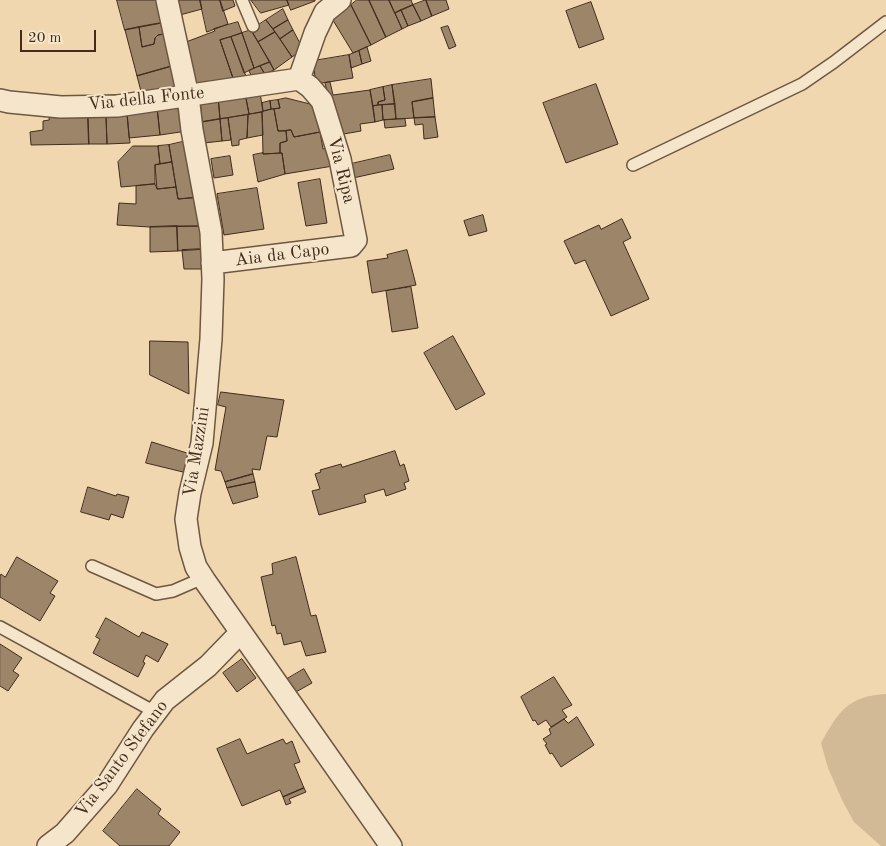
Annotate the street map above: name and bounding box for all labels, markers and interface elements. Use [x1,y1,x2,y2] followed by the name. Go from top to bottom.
[22,20,99,52] scale bar
[28,31,62,46] text: 20 m
[87,82,205,116] street label: Via della Fonte
[322,134,360,206] street label: Via Ripa
[234,238,330,272] street label: Aia da Capo
[179,405,215,499] street label: Via Mazzini
[71,696,173,822] street label: Via Santo Stefano

